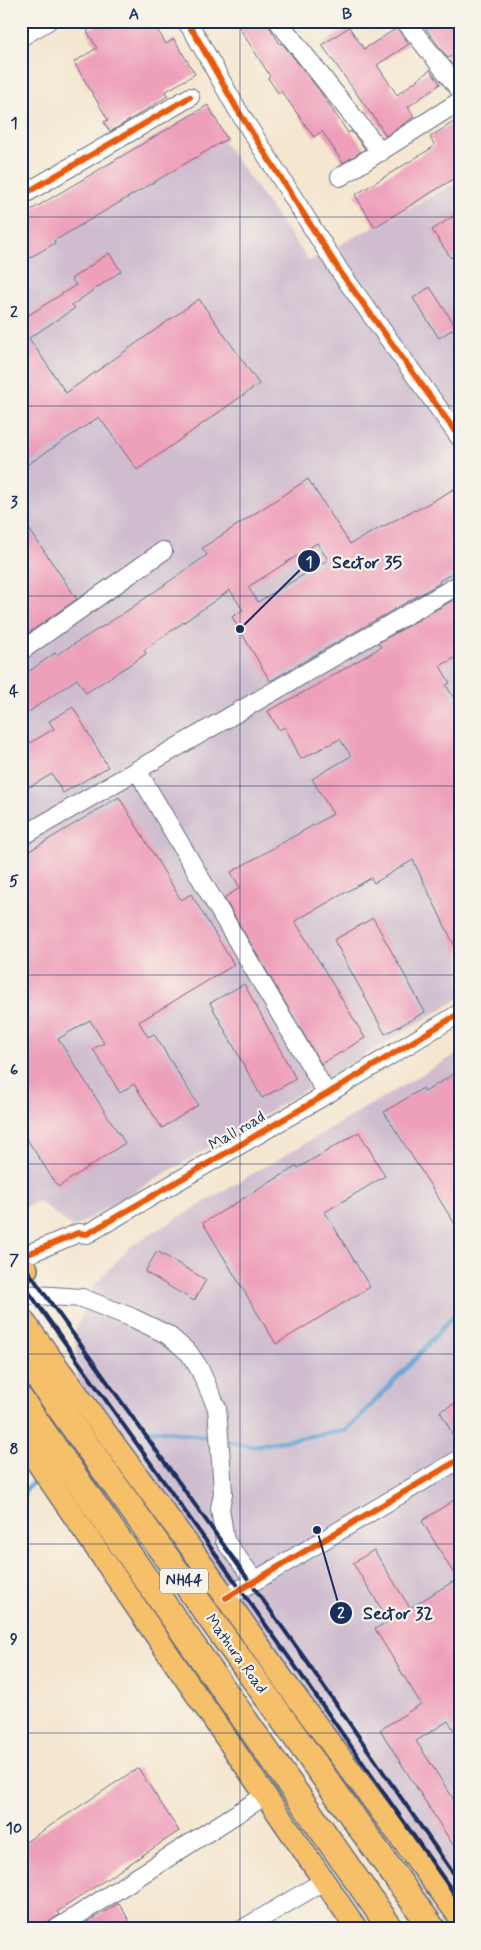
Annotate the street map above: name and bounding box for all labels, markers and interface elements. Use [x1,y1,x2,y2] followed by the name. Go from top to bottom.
[129,4,139,25] text: A
[342,4,352,25] text: B
[10,113,18,134] text: 1
[10,302,18,323] text: 2
[10,492,18,513] text: 3
[297,545,412,578] callout: Sector 35
[332,551,402,575] text: Sector 35
[306,553,312,573] text: 1
[9,681,19,702] text: 4
[9,871,19,892] text: 5
[10,1060,18,1081] text: 6
[205,1106,269,1156] street label: Mall road
[9,1250,19,1271] text: 7
[9,1439,19,1460] text: 8
[160,1568,208,1594] road number: NH44
[328,1596,443,1629] callout: Sector 32
[363,1602,433,1626] text: Sector 32
[337,1604,345,1624] text: 2
[200,1610,272,1698] street label: Mathura Road
[10,1629,18,1650] text: 9
[6,1818,22,1839] text: 10

